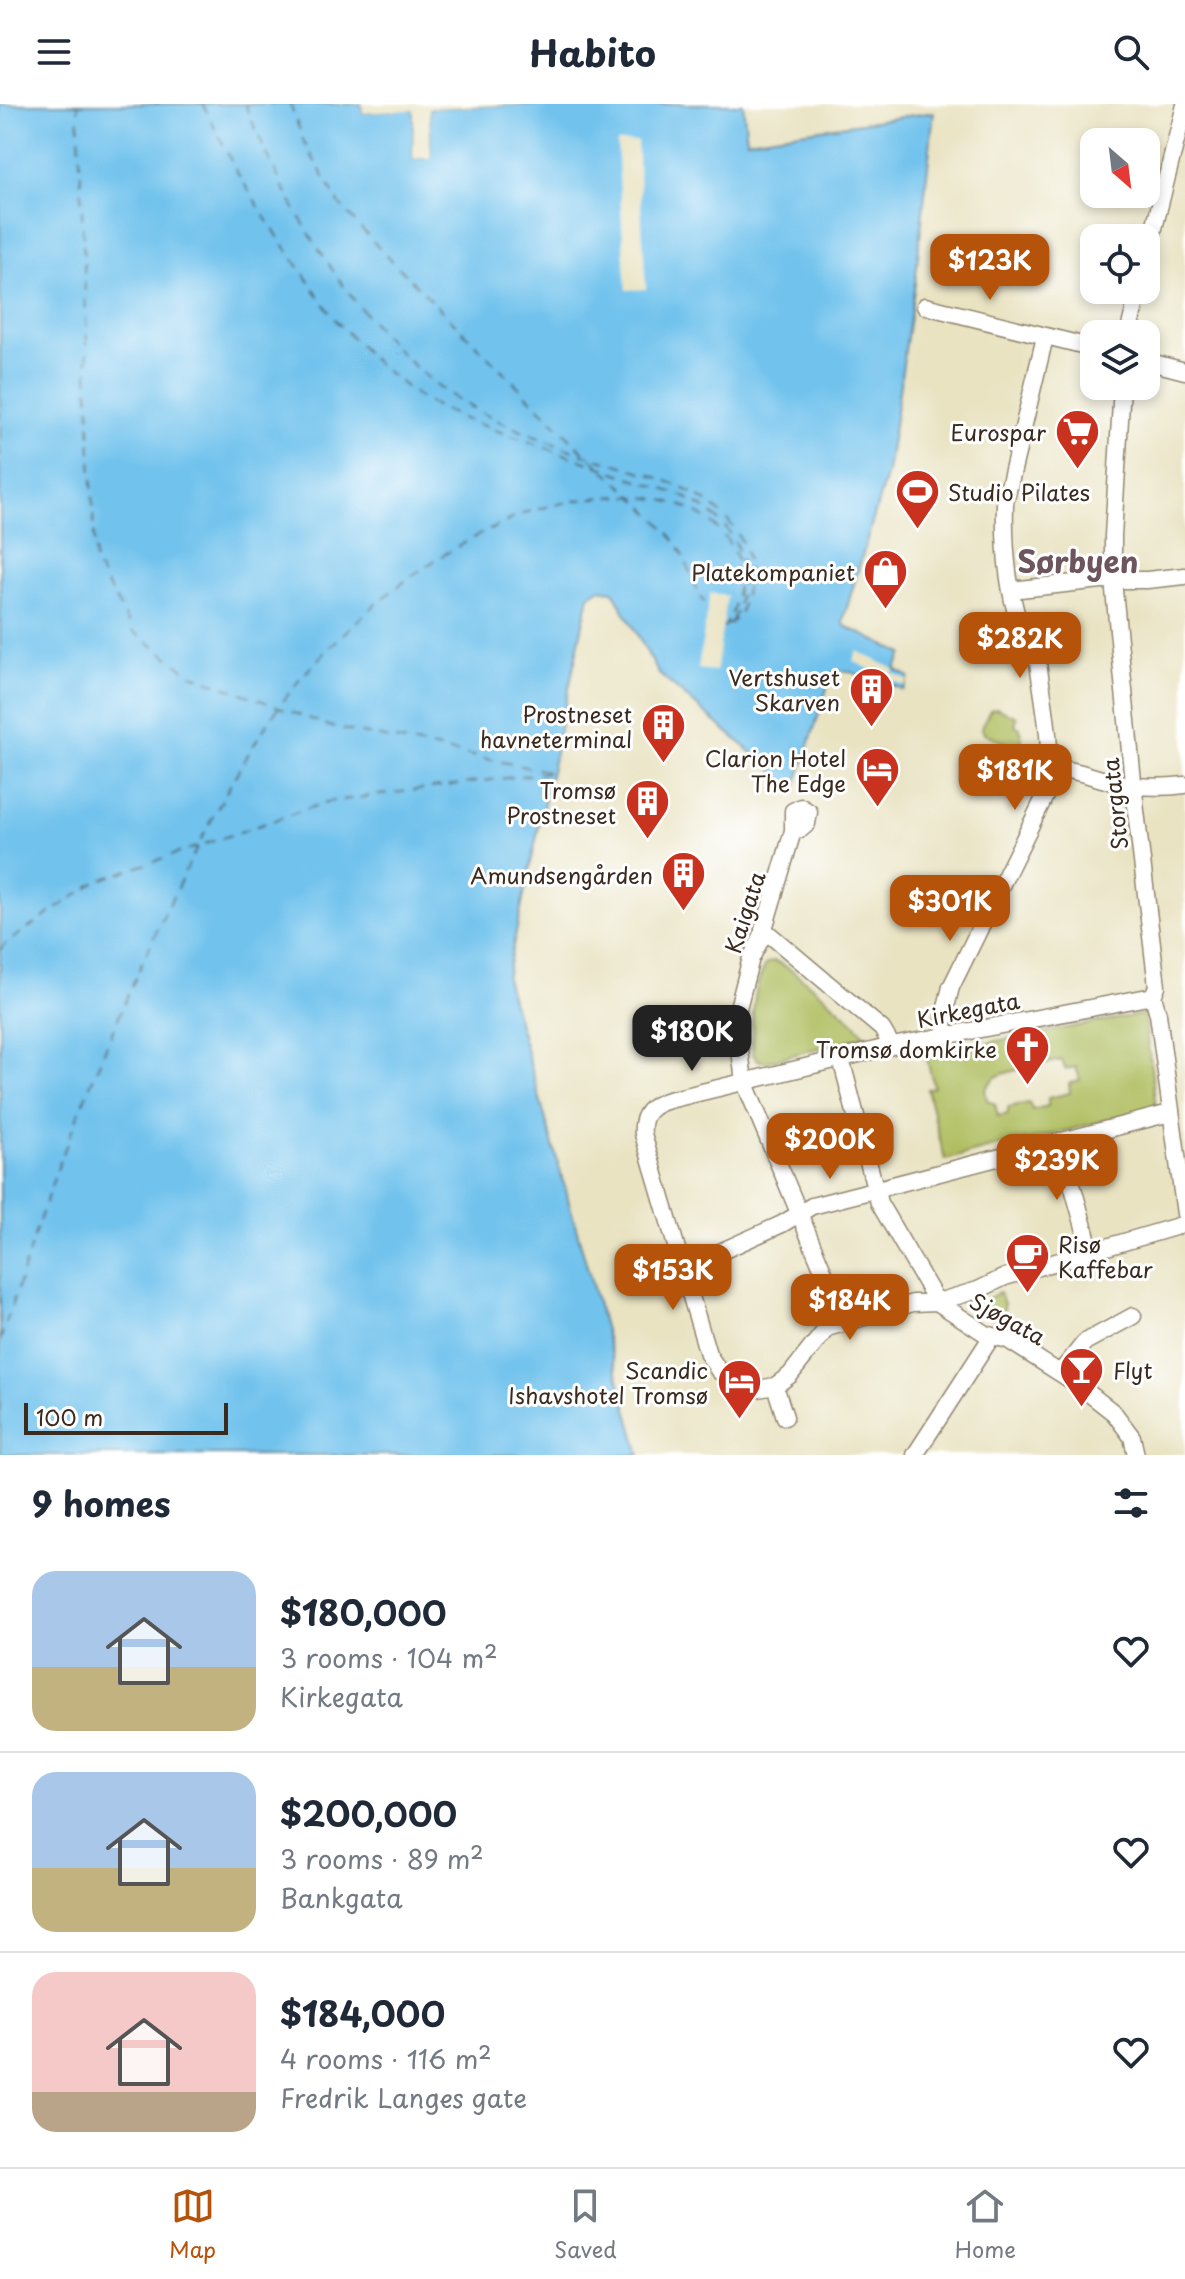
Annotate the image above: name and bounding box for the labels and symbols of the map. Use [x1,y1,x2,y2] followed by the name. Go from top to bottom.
[1080,128,1160,208] north arrow
[934,234,1046,302] pin: $123K
[1053,407,1101,470] supermarket icon: Eurospar
[950,415,1046,448] place label: Eurospar
[893,467,941,530] sports icon: Studio Pilates
[948,475,1090,508] place label: Studio Pilates
[1018,538,1139,583] district label: Sørbyen
[862,547,910,610] shop icon: Platekompaniet
[691,555,855,588] place label: Platekompaniet
[964,612,1076,680] pin: $282K
[728,660,840,718] place label: Vertshuset Skarven
[847,665,895,728] building icon: Vertshuset Skarven
[480,697,632,755] place label: Prostneset havneterminal
[639,702,687,765] building icon: Prostneset havneterminal
[705,741,846,799] place label: Clarion Hotel The Edge
[959,744,1071,812] pin: $181K
[853,746,901,809] hotel icon: Clarion Hotel The Edge
[1093,756,1135,852] street label: Storgata
[506,773,616,831] place label: Tromsø Prostneset
[623,778,671,841] building icon: Tromsø Prostneset
[660,850,708,913] building icon: Amundsengården
[470,858,653,891] place label: Amundsengården
[715,867,773,957] street label: Kaigata
[894,875,1006,943] pin: $301K
[914,983,1022,1035] street label: Kirkegata
[636,1005,748,1073] pin: $180K
[1004,1024,1052,1087] church icon: Tromsø domkirke
[816,1032,997,1065] place label: Tromsø domkirke
[774,1113,886,1181] pin: $200K
[1001,1134,1113,1202] pin: $239K
[1058,1227,1153,1285] place label: Risø Kaffebar
[1003,1232,1051,1295] cafe icon: Risø Kaffebar
[617,1244,729,1312] pin: $153K
[794,1274,906,1342] pin: $184K
[964,1284,1052,1352] street label: Sjøgata
[1058,1345,1106,1408] bar icon: Flyt
[508,1353,708,1411] place label: Scandic Ishavshotel Tromsø
[1113,1353,1152,1386] place label: Flyt
[715,1358,763,1421] hotel icon: Scandic Ishavshotel Tromsø
[24,1399,228,1435] scale bar

